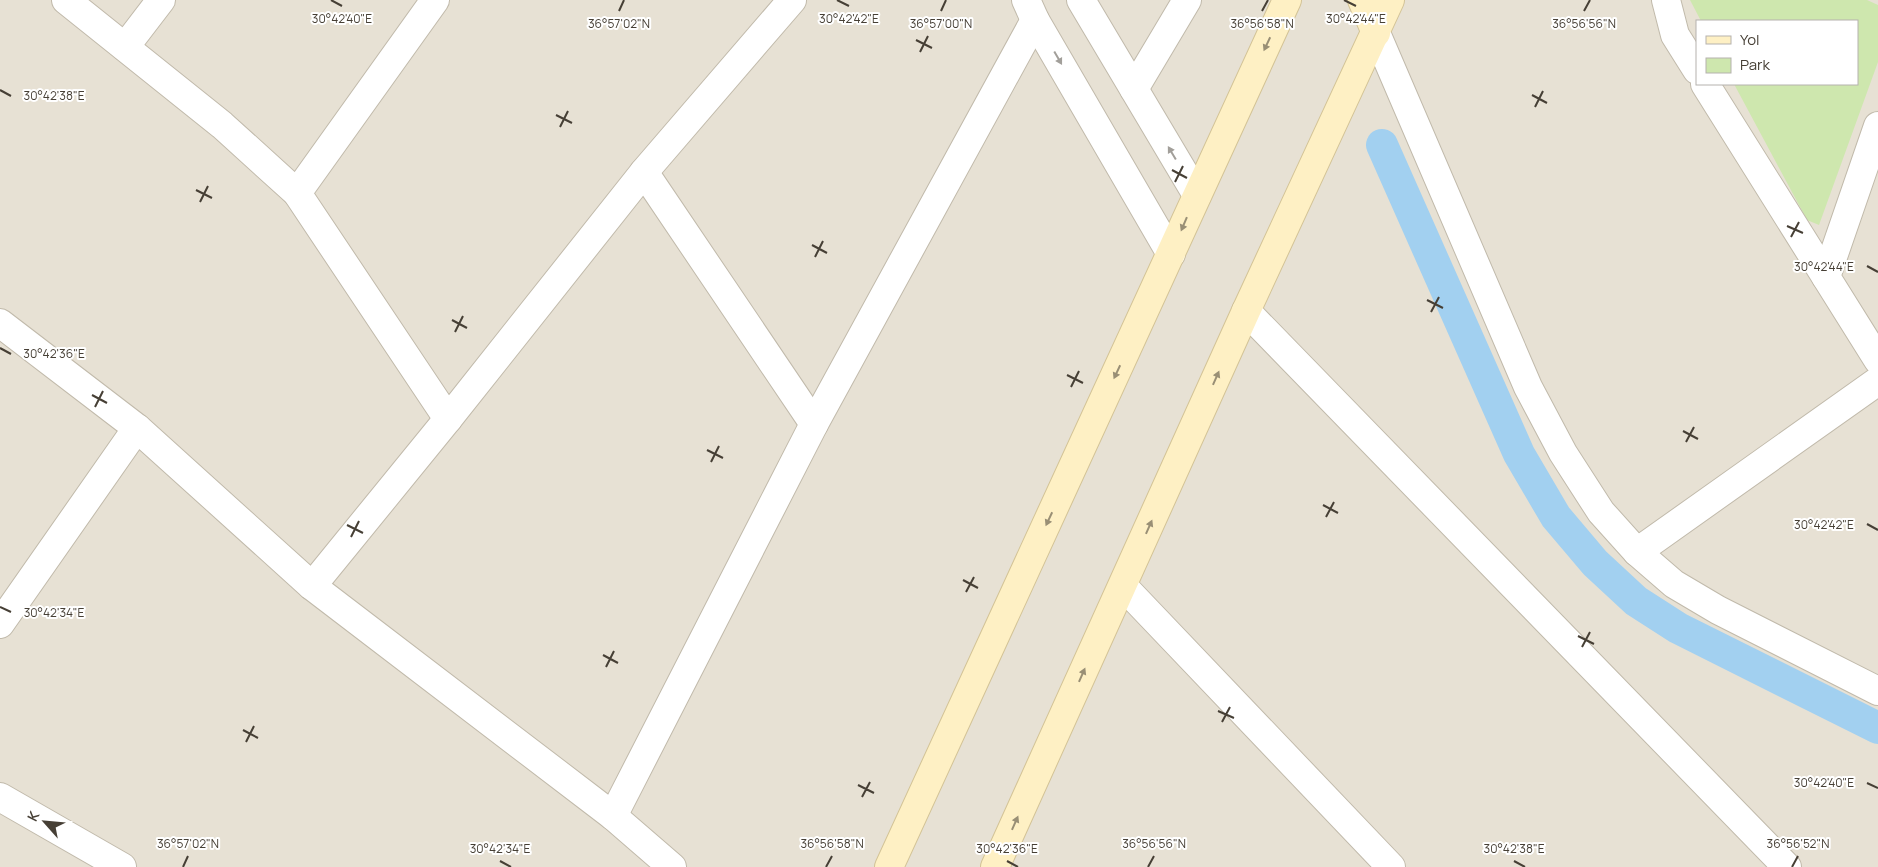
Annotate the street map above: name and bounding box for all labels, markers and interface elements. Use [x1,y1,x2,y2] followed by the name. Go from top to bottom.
[312,10,372,27] text: 30°42'40"E
[819,10,879,27] text: 30°42'42"E
[1326,10,1386,27] text: 30°42'44"E
[588,15,650,32] text: 36°57'02"N
[910,15,972,32] text: 36°57'00"N
[1230,15,1294,32] text: 36°56'58"N
[1552,15,1616,32] text: 36°56'56"N
[1696,20,1858,85] legend
[1740,29,1760,50] text: Yol
[1262,37,1270,51] one-way arrow
[1053,52,1062,65] one-way arrow
[1740,54,1770,75] text: Park
[24,87,85,104] text: 30°42'38"E
[1167,147,1176,160] one-way arrow
[1180,217,1188,231] one-way arrow
[1794,258,1854,275] text: 30°42'44"E
[23,345,85,362] text: 30°42'36"E
[1113,365,1121,379] one-way arrow
[1212,371,1220,385] one-way arrow
[1045,512,1053,526] one-way arrow
[1794,516,1854,533] text: 30°42'42"E
[1146,520,1154,534] one-way arrow
[24,604,85,621] text: 30°42'34"E
[1079,668,1087,682] one-way arrow
[1794,774,1854,791] text: 30°42'40"E
[20,797,70,847] north arrow
[22,807,44,824] text: K
[1012,816,1020,830] one-way arrow
[157,835,219,852] text: 36°57'02"N
[800,835,864,852] text: 36°56'58"N
[1122,835,1186,852] text: 36°56'56"N
[1767,835,1829,852] text: 36°56'52"N
[470,840,531,857] text: 30°42'34"E
[976,840,1038,857] text: 30°42'36"E
[1484,840,1545,857] text: 30°42'38"E

